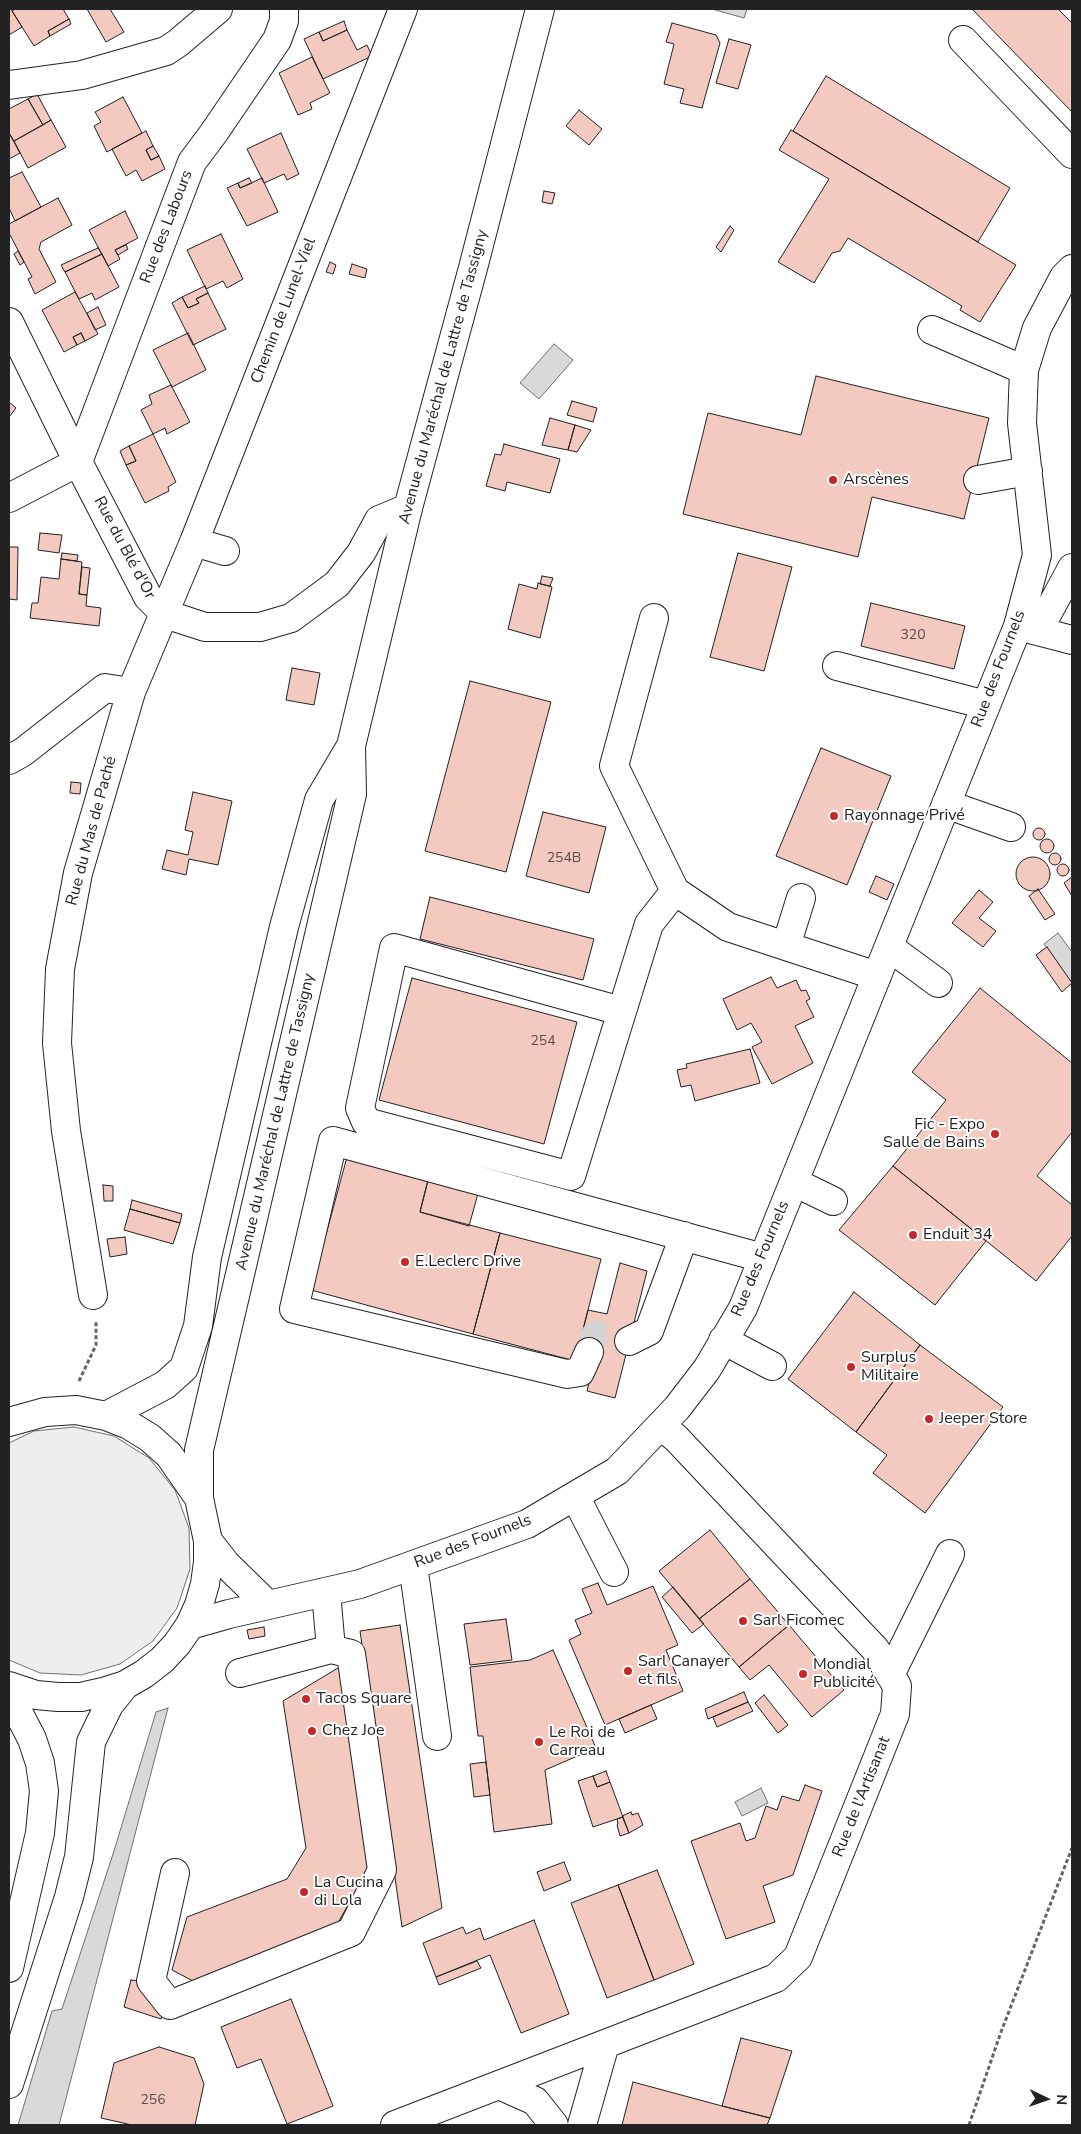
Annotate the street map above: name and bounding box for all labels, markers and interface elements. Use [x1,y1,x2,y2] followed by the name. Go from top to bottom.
[137,168,197,286] street label: Rue des Labours
[395,228,493,526] street label: Avenue du Maréchal de Lattre de Tassigny
[247,235,321,387] street label: Chemin de Lunel-Viel
[843,470,909,490] place label: Arscènes
[827,474,839,486] marker: Arscènes
[89,493,159,603] street label: Rue du Blé d'Or
[968,608,1030,730] street label: Rue des Fournels
[900,628,926,644] house number: 320
[63,754,121,908] street label: Rue du Mas de Paché
[844,806,965,826] place label: Rayonnage Privé
[828,810,840,822] marker: Rayonnage Privé
[547,851,581,867] house number: 254B
[232,972,320,1272] street label: Avenue du Maréchal de Lattre de Tassigny
[530,1034,556,1050] house number: 254
[883,1115,985,1153] place label: Fic - Expo Salle de Bains
[989,1128,1001,1140] marker: Fic - Expo Salle de Bains
[728,1198,794,1320] street label: Rue des Fournels
[923,1225,992,1245] place label: Enduit 34
[907,1229,919,1241] marker: Enduit 34
[415,1252,521,1272] place label: E.Leclerc Drive
[399,1256,411,1268] marker: E.Leclerc Drive
[861,1348,919,1386] place label: Surplus Militaire
[845,1361,857,1373] marker: Surplus Militaire
[939,1409,1027,1429] place label: Jeeper Store
[923,1413,935,1425] marker: Jeeper Store
[412,1511,534,1573] street label: Rue des Fournels
[753,1611,844,1631] place label: Sarl Ficomec
[737,1615,749,1627] marker: Sarl Ficomec
[638,1652,730,1690] place label: Sarl Canayer et fils
[813,1655,875,1693] place label: Mondial Publicité
[622,1665,634,1677] marker: Sarl Canayer et fils
[797,1668,809,1680] marker: Mondial Publicité
[316,1689,412,1709] place label: Tacos Square
[300,1693,312,1705] marker: Tacos Square
[322,1721,384,1741] place label: Chez Joe
[549,1723,615,1761] place label: Le Roi de Carreau
[306,1725,318,1737] marker: Chez Joe
[829,1734,895,1860] street label: Rue de l'Artisanat
[533,1736,545,1748] marker: Le Roi de Carreau
[314,1873,384,1911] place label: La Cucina di Lola
[298,1886,310,1898] marker: La Cucina di Lola
[1021,2074,1071,2124] north arrow
[140,2093,166,2109] house number: 256
[1052,2094,1071,2106] text: N

